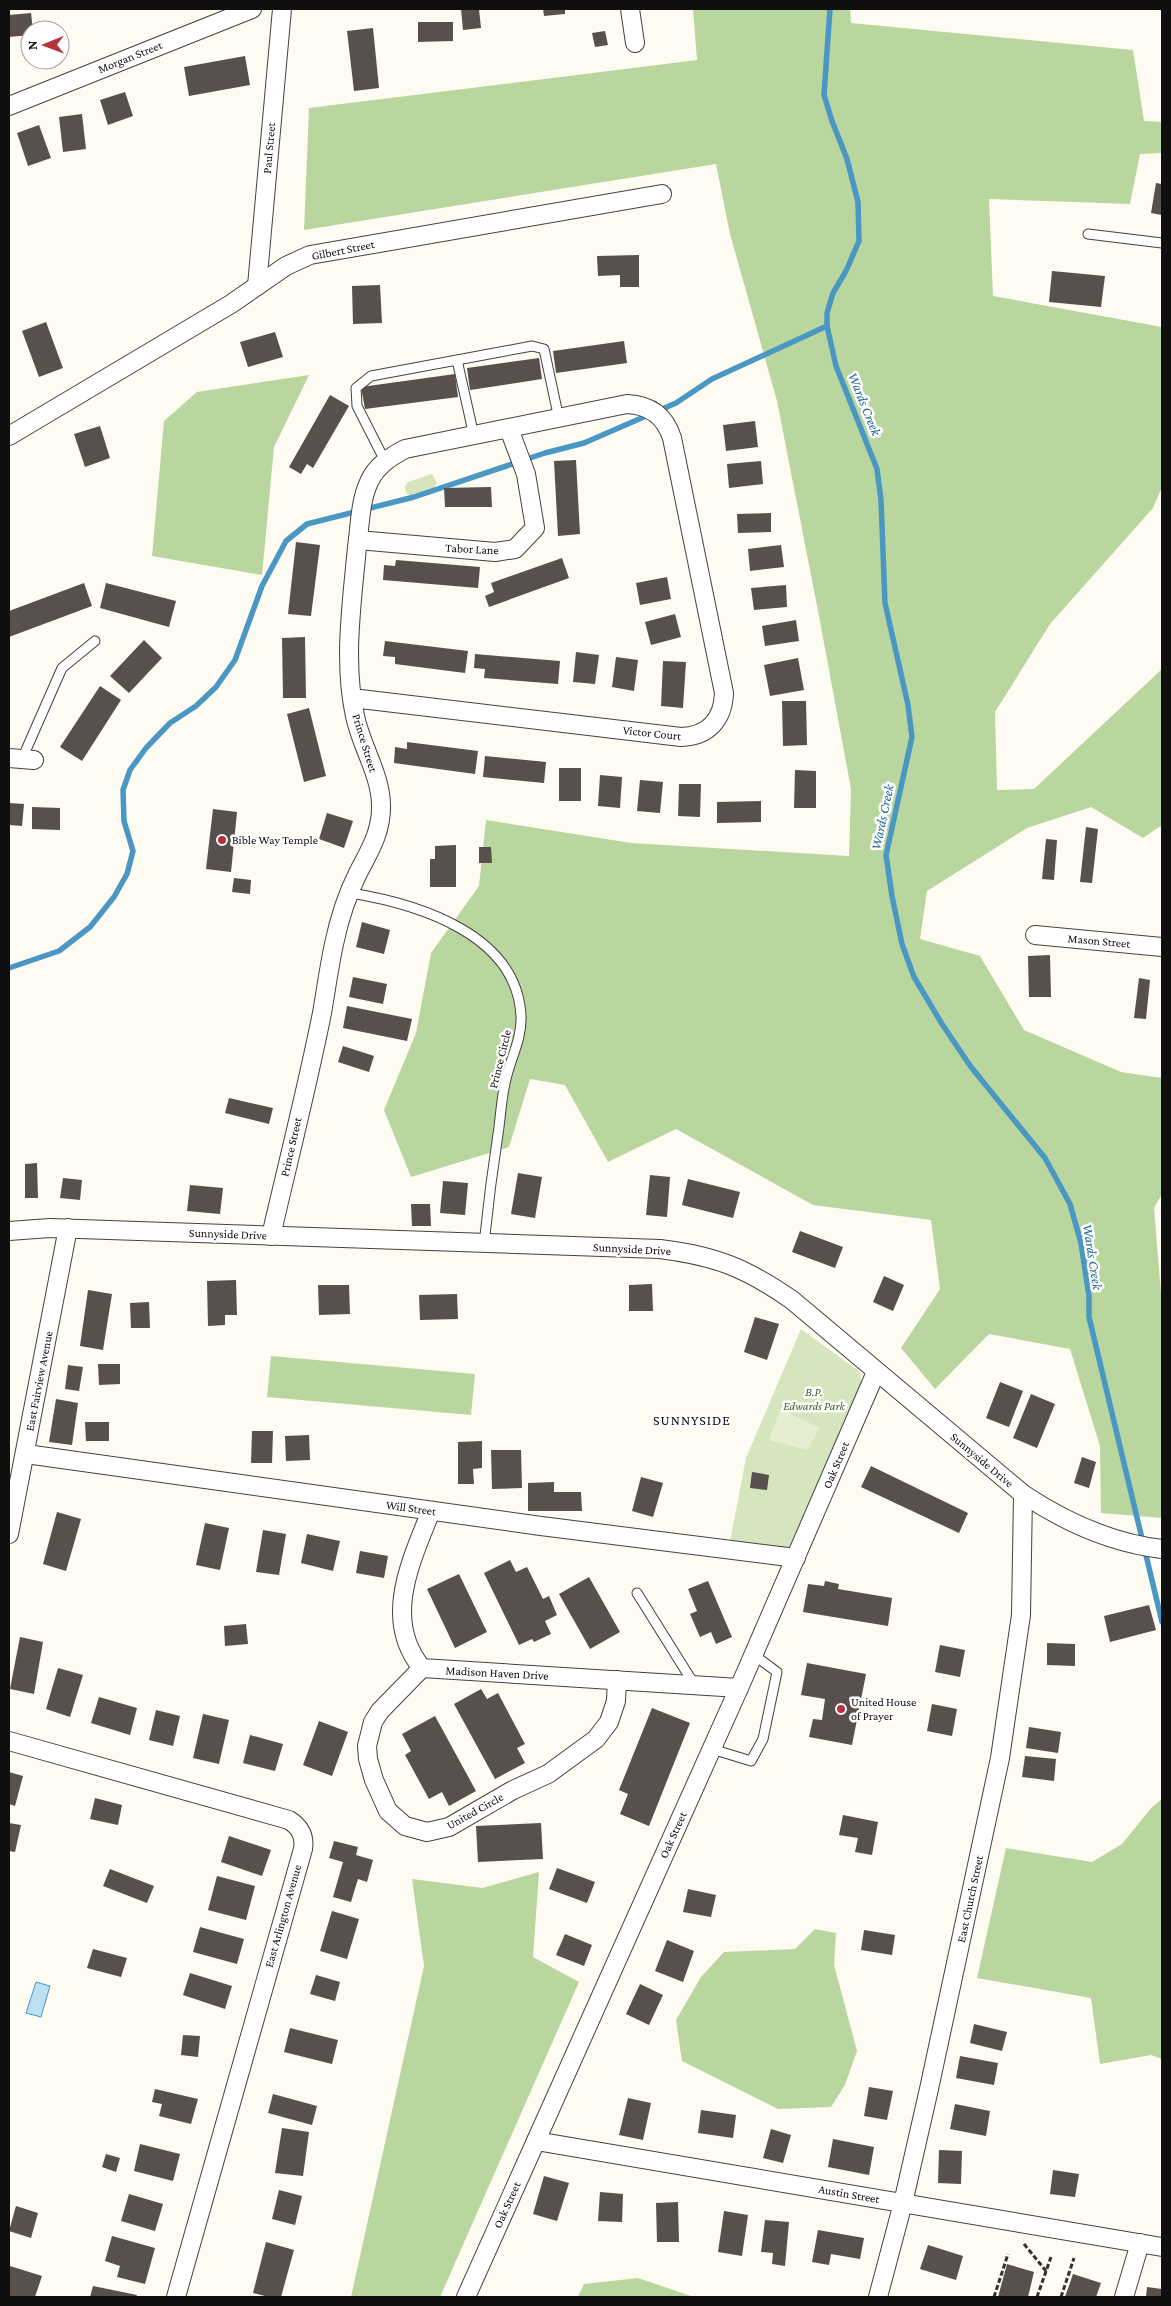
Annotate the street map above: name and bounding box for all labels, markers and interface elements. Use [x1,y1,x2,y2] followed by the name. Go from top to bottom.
[20,20,70,70] north arrow
[96,37,165,76] street label: Morgan Street
[24,40,40,50] text: N
[260,121,278,174] street label: Paul Street
[310,237,377,263] street label: Gilbert Street
[845,370,885,439] water label: Wards Creek
[445,541,499,557] street label: Tabor Lane
[349,712,381,775] street label: Prince Street
[622,723,683,743] street label: Victor Court
[867,782,897,851] water label: Wards Creek
[232,833,318,847] place label: Bible Way Temple
[216,834,228,846] marker: Bible Way Temple
[1067,931,1132,951] street label: Mason Street
[486,1028,514,1090] street label: Prince Circle
[277,1115,305,1178] street label: Prince Street
[1080,1223,1106,1292] water label: Wards Creek
[189,1226,267,1242] street label: Sunnyside Drive
[593,1240,671,1258] street label: Sunnyside Drive
[22,1330,56,1432] street label: East Fairview Avenue
[783,1385,846,1413] park label: B.P. Edwards Park
[653,1412,731,1428] district label: SUNNYSIDE
[948,1430,1016,1490] street label: Sunnyside Drive
[820,1438,853,1491] street label: Oak Street
[385,1498,438,1519] street label: Will Street
[445,1663,549,1683] street label: Madison Haven Drive
[851,1695,916,1723] place label: United House of Prayer
[835,1703,847,1715] marker: United House of Prayer
[444,1790,506,1832] street label: United Circle
[657,1809,690,1861] street label: Oak Street
[954,1853,986,1944] street label: East Church Street
[262,1863,304,1969] street label: East Arlington Avenue
[491,2179,524,2231] street label: Oak Street
[817,2182,882,2206] street label: Austin Street

